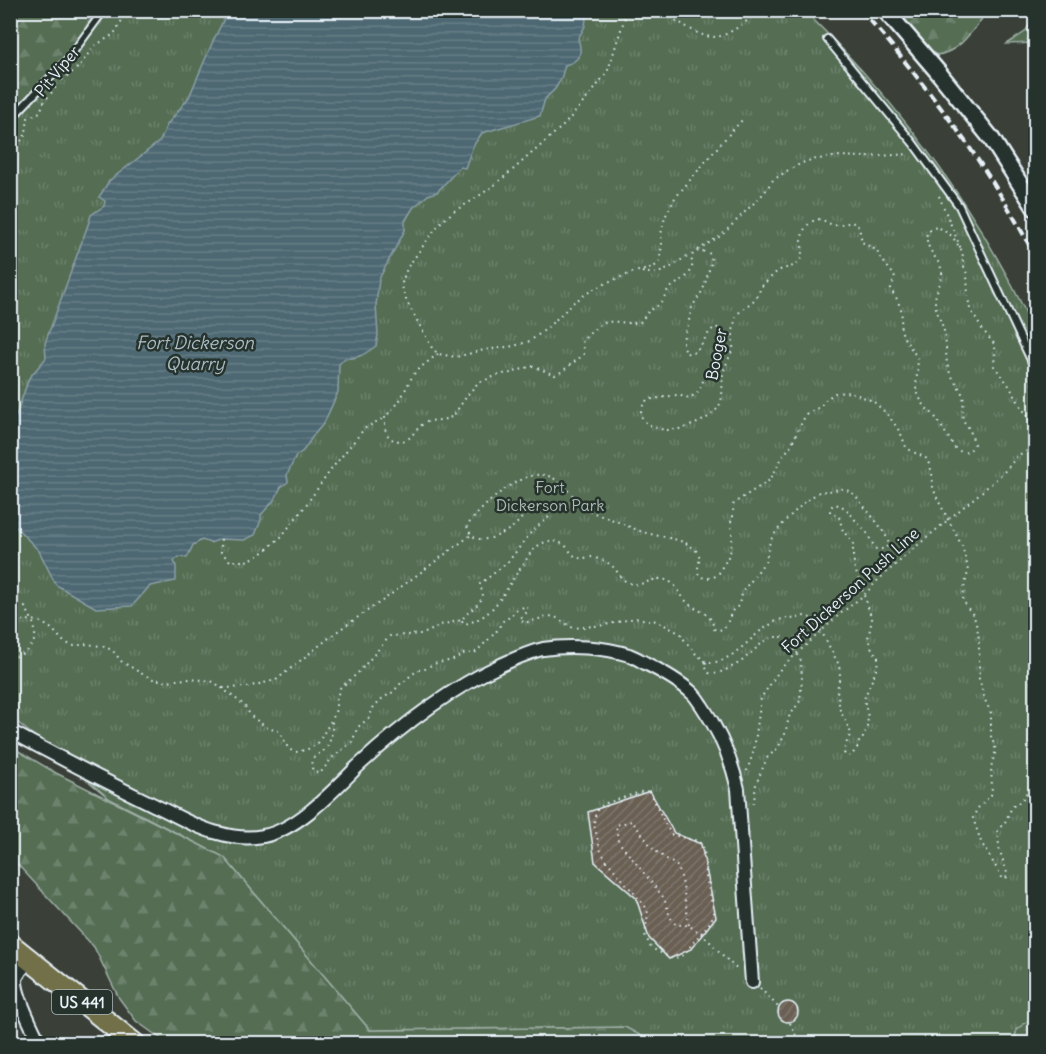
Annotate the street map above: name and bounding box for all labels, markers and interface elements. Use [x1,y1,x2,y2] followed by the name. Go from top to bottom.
[30,41,84,101] street label: Pit Viper
[701,326,731,382] street label: Booger
[136,331,255,375] water label: Fort Dickerson Quarry
[496,477,604,515] park label: Fort Dickerson Park
[777,523,923,657] street label: Fort Dickerson Push Line
[52,990,112,1014] road number: US 441

